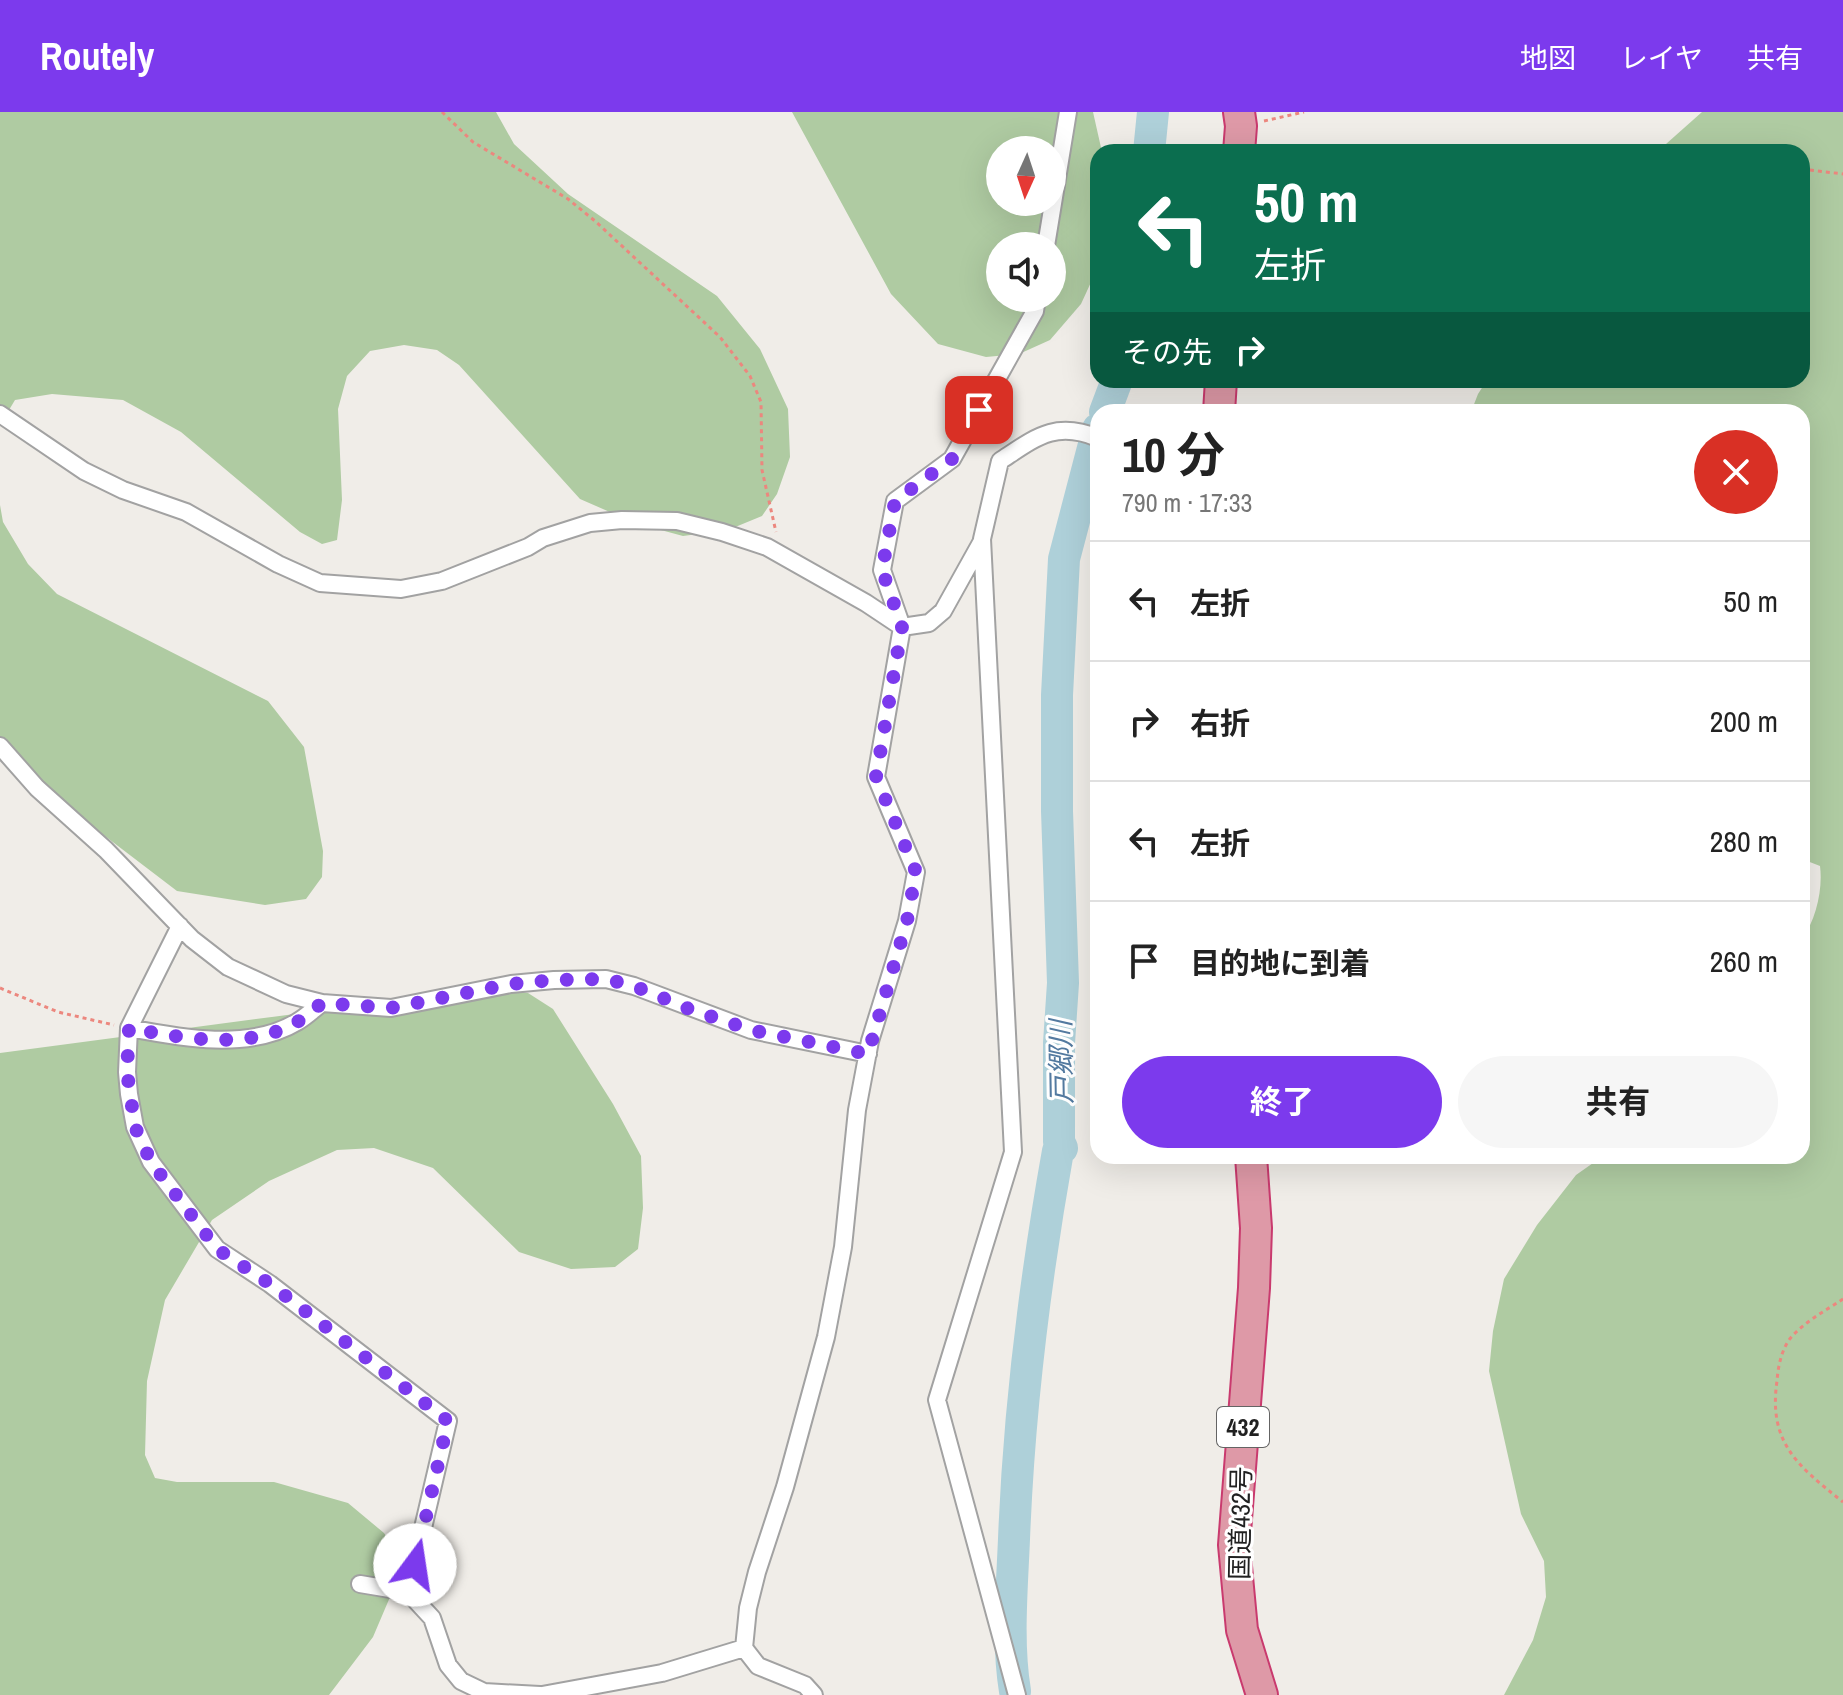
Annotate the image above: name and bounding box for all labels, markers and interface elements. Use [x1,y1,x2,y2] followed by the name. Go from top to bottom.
[40,31,154,82] text: Routely
[1520,39,1576,77] text: 地図
[1620,39,1703,77] text: レイヤ
[1747,39,1803,77] text: 共有
[986,136,1066,216] north arrow
[986,136,1066,312] map controls
[1254,164,1359,239] text: 50 m
[1122,176,1226,280] icon: left
[986,232,1066,312] button: sound
[1254,241,1326,289] text: 左折
[1228,328,1272,372] icon: right
[1122,332,1212,372] text: その先
[945,376,1013,444] pin
[957,388,1001,432] icon: arrive
[1122,422,1225,487] text: 10 分
[1694,430,1778,514] button: close
[1122,485,1252,520] text: 790 m · 17:33
[1122,579,1166,623] icon: left
[1723,581,1778,621] text: 50 m
[1190,583,1250,623] text: 左折
[1122,699,1166,743] icon: right
[1710,701,1778,741] text: 200 m
[1190,703,1250,743] text: 右折
[1122,819,1166,863] icon: left
[1710,821,1778,861] text: 280 m
[1190,823,1250,863] text: 左折
[1122,939,1166,983] icon: arrive
[1710,941,1778,981] text: 260 m
[1190,943,1370,983] text: 目的地に到着
[1041,1017,1081,1104] water label: 戸郷川
[1122,1056,1442,1148] button: 終了
[1458,1056,1778,1148] button: 共有
[1217,1407,1269,1447] road number: 432
[1222,1466,1258,1580] street label: 国道432号
[373,1523,457,1607] position arrow

